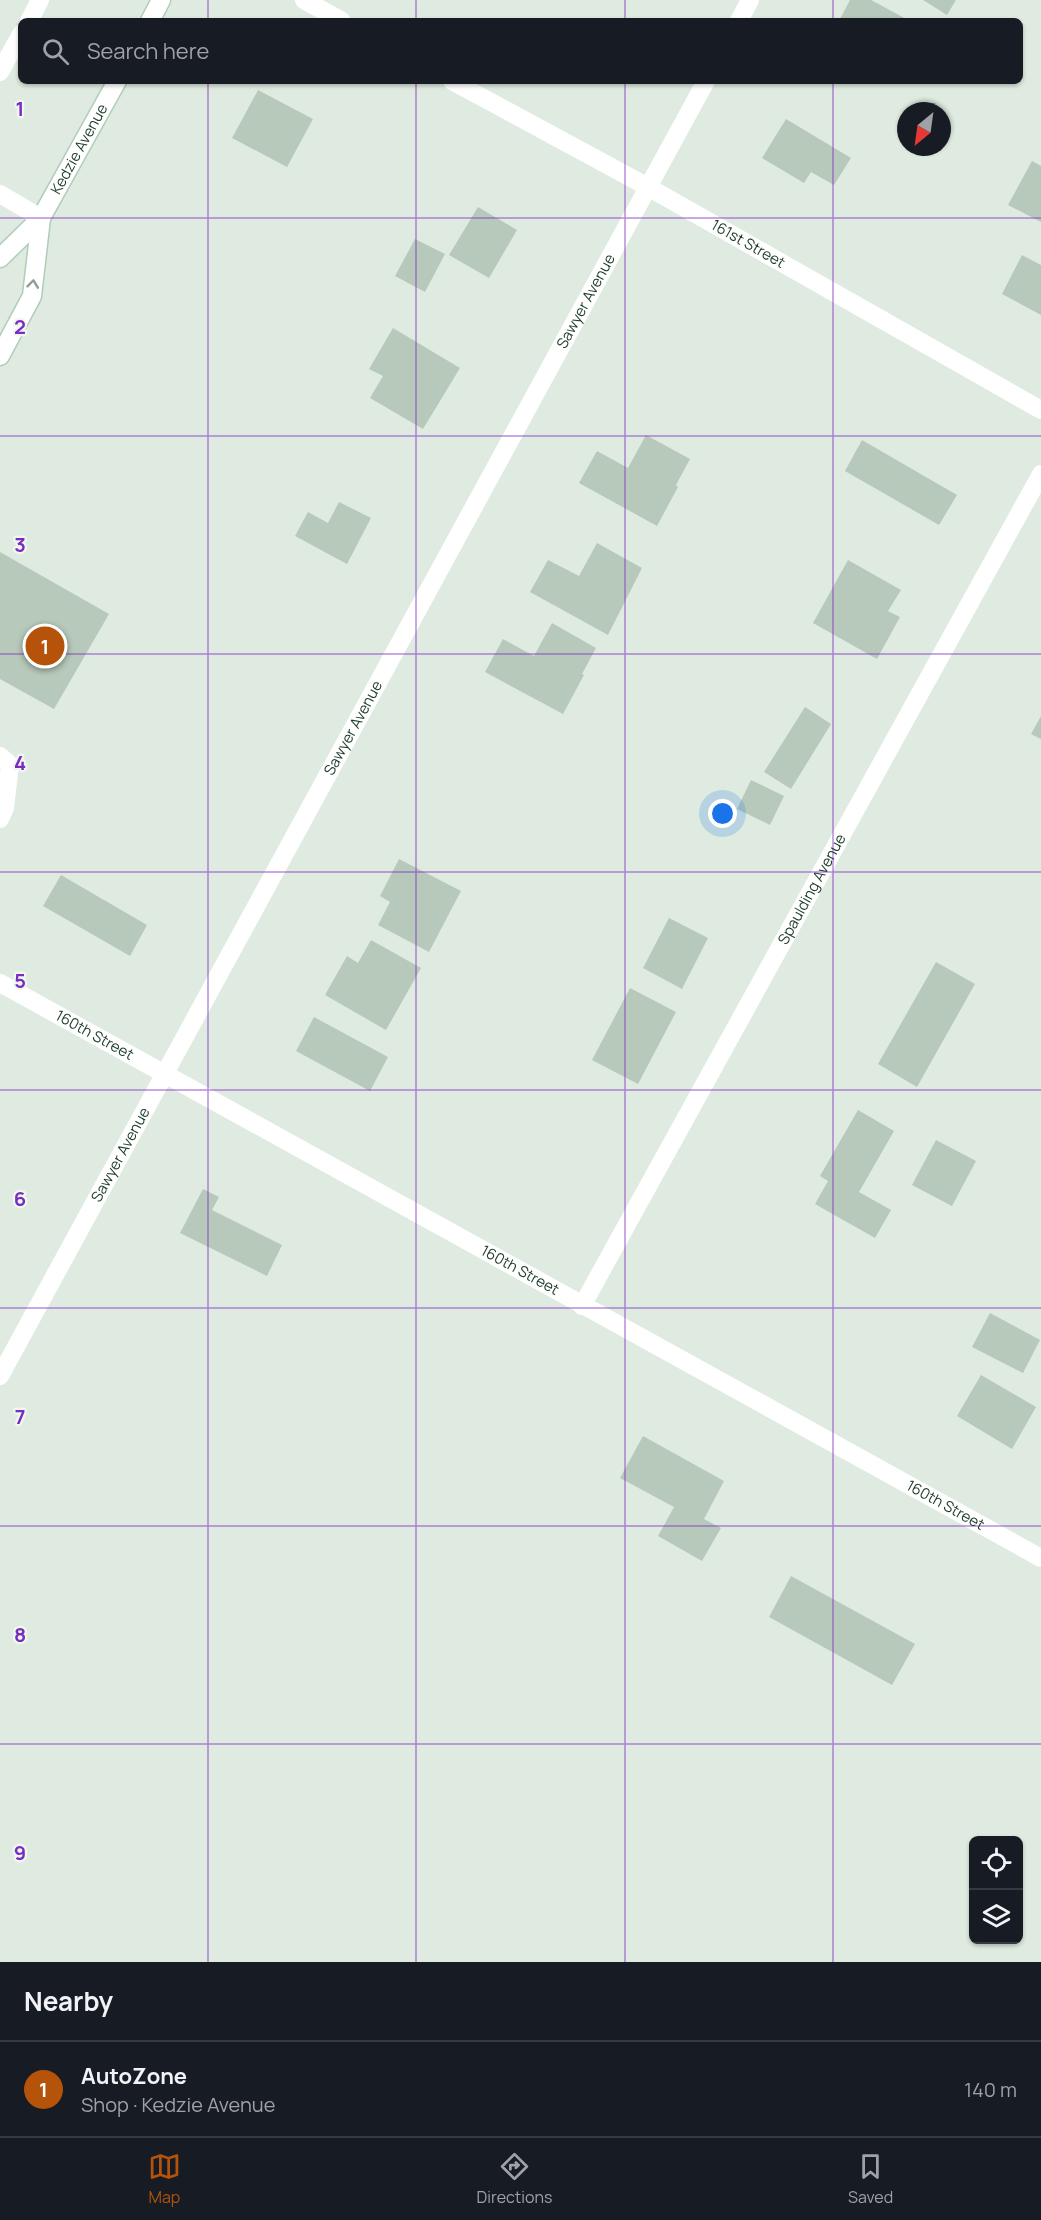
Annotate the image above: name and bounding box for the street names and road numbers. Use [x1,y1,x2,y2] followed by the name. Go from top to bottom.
[45,100,112,198] street label: Kedzie Avenue
[708,214,789,273] street label: 161st Street
[551,250,620,352] street label: Sawyer Avenue
[318,676,387,779] street label: Sawyer Avenue
[772,830,851,948] street label: Spaulding Avenue
[52,1005,138,1065] street label: 160th Street
[86,1103,155,1206] street label: Sawyer Avenue
[477,1240,563,1300] street label: 160th Street
[903,1475,988,1535] street label: 160th Street

